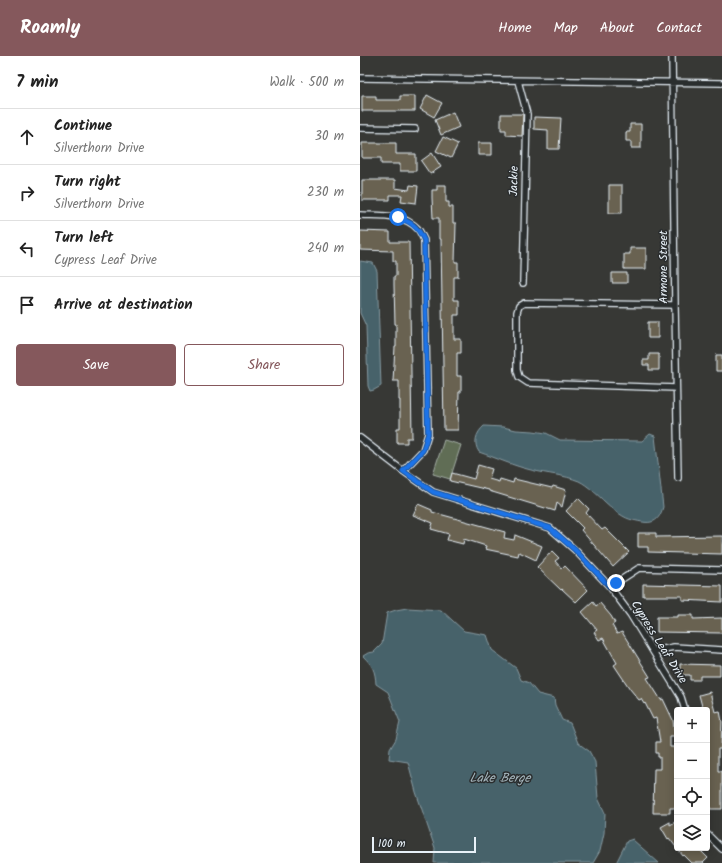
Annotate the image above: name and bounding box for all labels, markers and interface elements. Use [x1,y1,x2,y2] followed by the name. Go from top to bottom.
[20,13,80,43] text: Roamly
[498,17,532,39] text: Home
[554,17,578,39] text: Map
[600,17,634,39] text: About
[656,17,702,39] text: Contact
[16,69,58,96] text: 7 min
[269,72,344,93] text: Walk · 500 m
[54,114,112,138] text: Continue
[16,126,38,148] icon: ahead
[315,126,344,147] text: 30 m
[54,138,144,159] text: Silverthorn Drive
[504,165,524,196] street label: Jackie
[54,170,121,194] text: Turn right
[16,182,38,204] icon: right
[307,182,344,203] text: 230 m
[54,194,144,215] text: Silverthorn Drive
[389,208,407,226] route start
[54,226,114,250] text: Turn left
[654,230,673,304] street label: Armone Street
[16,238,38,260] icon: left
[307,238,344,259] text: 240 m
[54,250,157,271] text: Cypress Leaf Drive
[54,293,193,317] text: Arrive at destination
[16,294,38,316] icon: arrive
[16,344,176,386] button: Save
[184,344,344,386] button: Share
[607,574,625,592] route end
[626,597,693,688] street label: Cypress Leaf Drive
[674,707,710,851] map controls
[674,707,710,743] button: +
[674,743,710,779] button: −
[470,768,532,789] water label: Lake Berge
[674,779,710,815] button: locate
[674,815,710,851] button: layers
[372,835,476,854] scale bar
[378,835,406,853] text: 100 m

